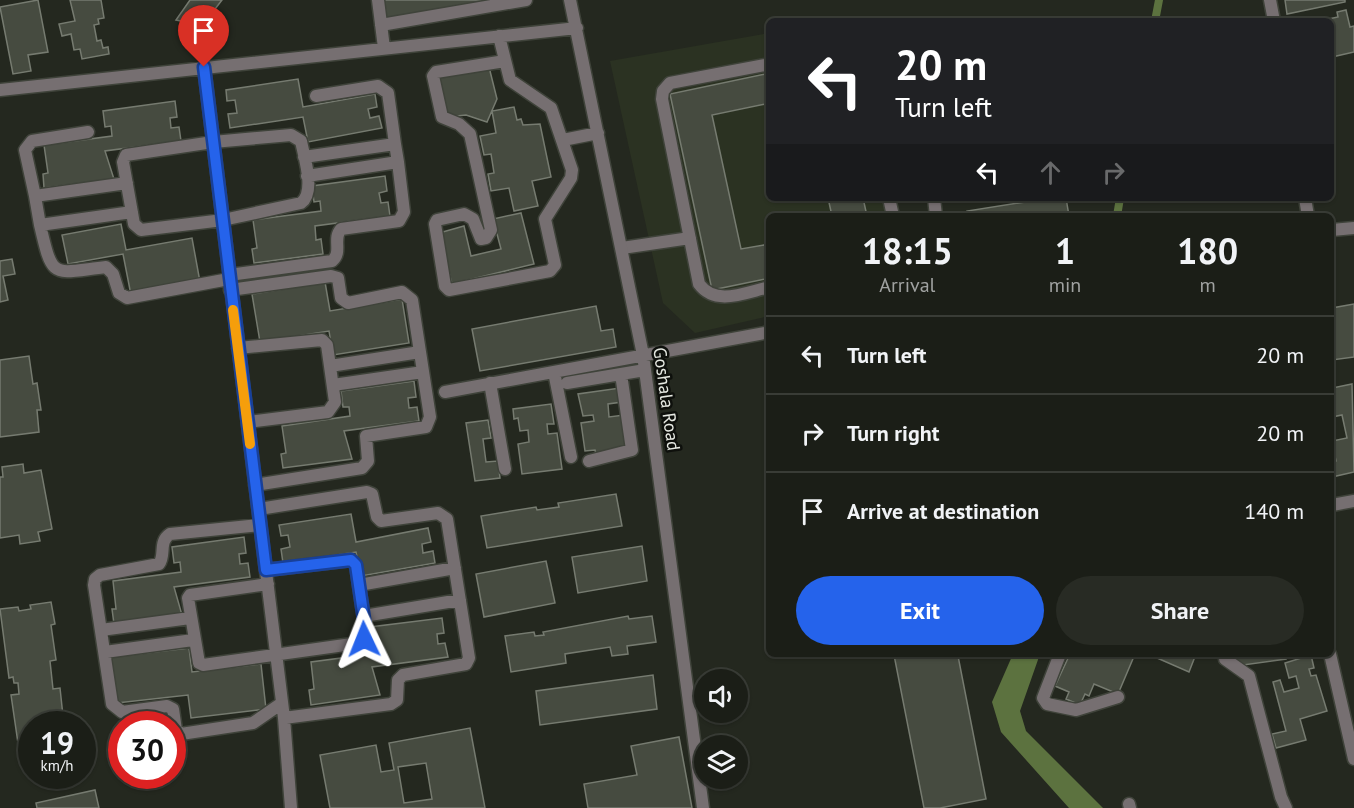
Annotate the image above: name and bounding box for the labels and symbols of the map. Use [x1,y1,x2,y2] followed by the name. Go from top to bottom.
[178,5,229,67] pin
[648,346,686,452] street label: Goshala Road
[332,607,396,671] position arrow
[108,711,186,789] speed limit sign: 30

